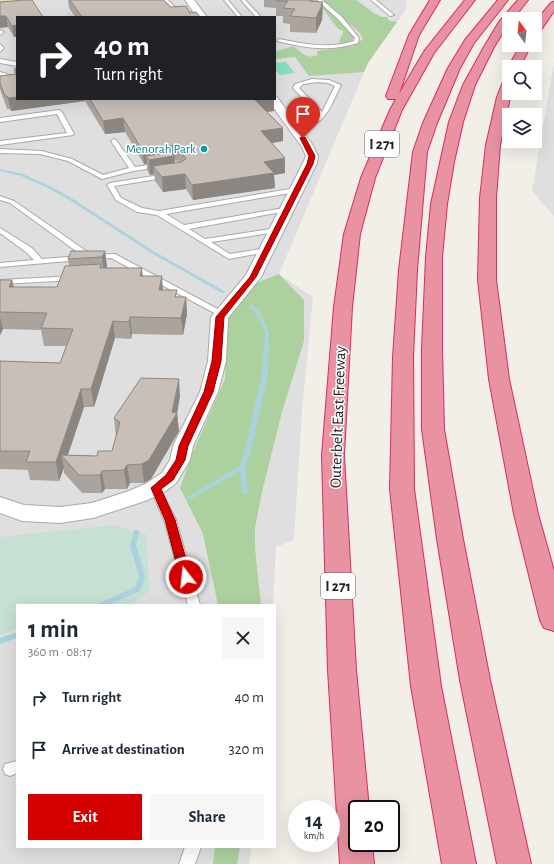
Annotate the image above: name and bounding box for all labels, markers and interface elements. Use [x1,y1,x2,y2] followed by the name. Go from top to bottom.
[502,12,542,52] north arrow
[502,12,542,148] map controls
[28,32,80,84] icon: right
[94,33,150,61] text: 40 m
[502,60,542,100] button: search
[94,66,163,84] text: Turn right
[286,97,320,138] pin
[292,103,314,125] icon: arrive
[502,108,542,148] button: layers
[365,131,399,157] road number: I 271
[126,143,196,156] place label: Menorah Park
[199,144,209,154] marker: Menorah Park
[328,345,349,488] street label: Outerbelt East Freeway
[165,556,207,598] position arrow
[321,573,355,599] road number: I 271
[222,617,264,659] button: close
[28,618,79,642] text: 1 min
[28,646,92,659] text: 360 m · 08:17
[28,687,50,709] icon: right
[62,690,121,705] text: Turn right
[234,690,264,705] text: 40 m
[28,739,50,761] icon: arrive
[62,742,185,757] text: Arrive at destination
[229,742,264,757] text: 320 m
[28,794,142,840] button: Exit
[150,794,264,840] button: Share
[348,800,400,852] speed limit sign: 20
[305,811,323,831] text: 14
[304,831,324,841] text: km/h

